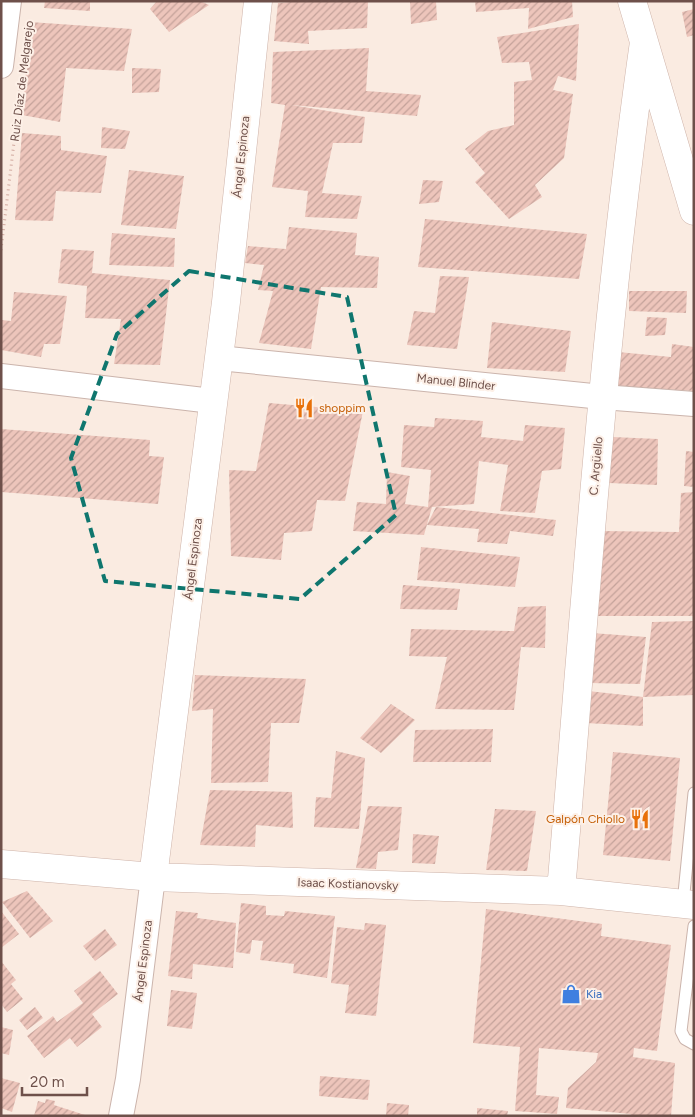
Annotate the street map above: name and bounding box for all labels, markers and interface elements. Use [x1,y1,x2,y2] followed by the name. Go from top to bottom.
[8,20,36,142] street label: Ruiz Díaz de Melgarejo
[230,115,252,199] street label: Ángel Espinoza
[416,371,496,393] street label: Manuel Blinder
[293,397,315,419] restaurant icon: shoppim
[319,401,365,415] place label: shoppim
[586,436,606,496] street label: C. Argüello
[181,517,205,601] street label: Ángel Espinoza
[629,808,651,830] restaurant icon: Galpón Chiollo
[546,812,625,826] place label: Galpón Chiollo
[297,875,400,893] street label: Isaac Kostianovsky
[131,919,155,1003] street label: Ángel Espinoza
[560,983,582,1005] shop icon: Kia
[586,987,602,1001] place label: Kia
[22,1064,88,1096] scale bar
[30,1073,64,1091] text: 20 m

